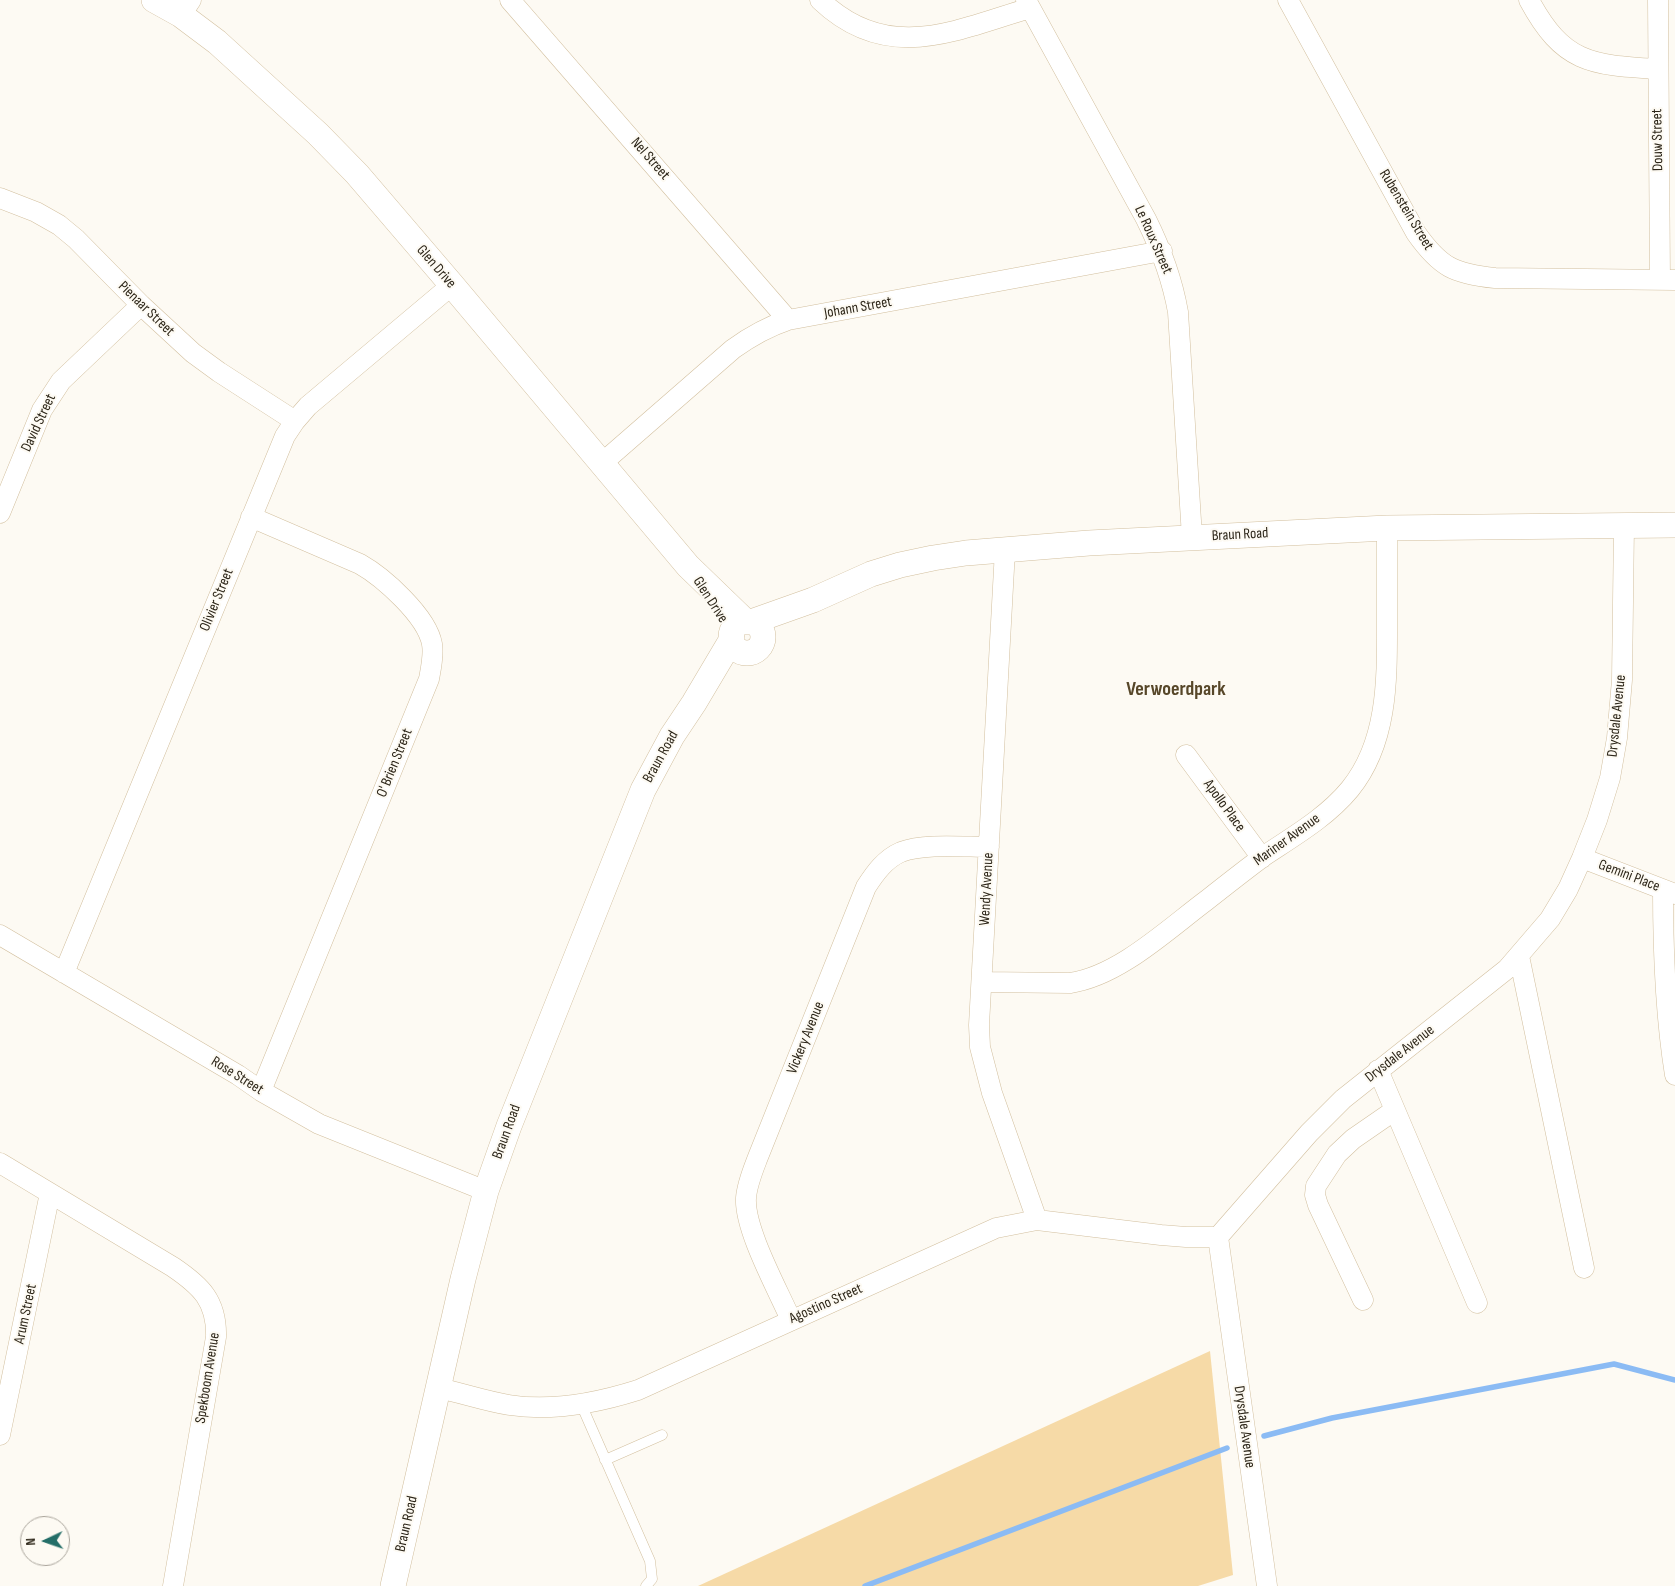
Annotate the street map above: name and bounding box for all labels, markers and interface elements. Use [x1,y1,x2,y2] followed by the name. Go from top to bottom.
[1648,109,1668,171] street label: Douw Street
[627,134,673,184] street label: Nel Street
[1375,166,1437,254] street label: Rubenstein Street
[1130,203,1176,277] street label: Le Roux Street
[412,242,460,292] street label: Glen Drive
[114,278,178,340] street label: Pienaar Street
[823,293,893,323] street label: Johann Street
[18,391,60,455] street label: David Street
[1211,525,1269,545] street label: Braun Road
[196,566,238,634] street label: Olivier Street
[688,574,732,626] street label: Glen Drive
[1604,674,1630,758] street label: Drysdale Avenue
[1126,678,1226,702] district label: Verwoerdpark
[373,726,417,800] street label: O' Brien Street
[639,728,683,786] street label: Braun Road
[1199,776,1249,836] street label: Apollo Place
[1250,810,1324,870] street label: Mariner Avenue
[976,852,998,926] street label: Wendy Avenue
[1596,856,1662,896] street label: Gemini Place
[783,999,829,1077] street label: Vickery Avenue
[1362,1021,1438,1087] street label: Drysdale Avenue
[207,1053,267,1099] street label: Rose Street
[489,1102,525,1162] street label: Braun Road
[787,1280,865,1328] street label: Agostino Street
[11,1282,41,1346] street label: Arum Street
[192,1331,224,1425] street label: Spekboom Avenue
[1229,1385,1259,1469] street label: Drysdale Avenue
[392,1494,422,1554] street label: Braun Road
[20,1516,70,1566] north arrow
[22,1538,39,1546] text: N

